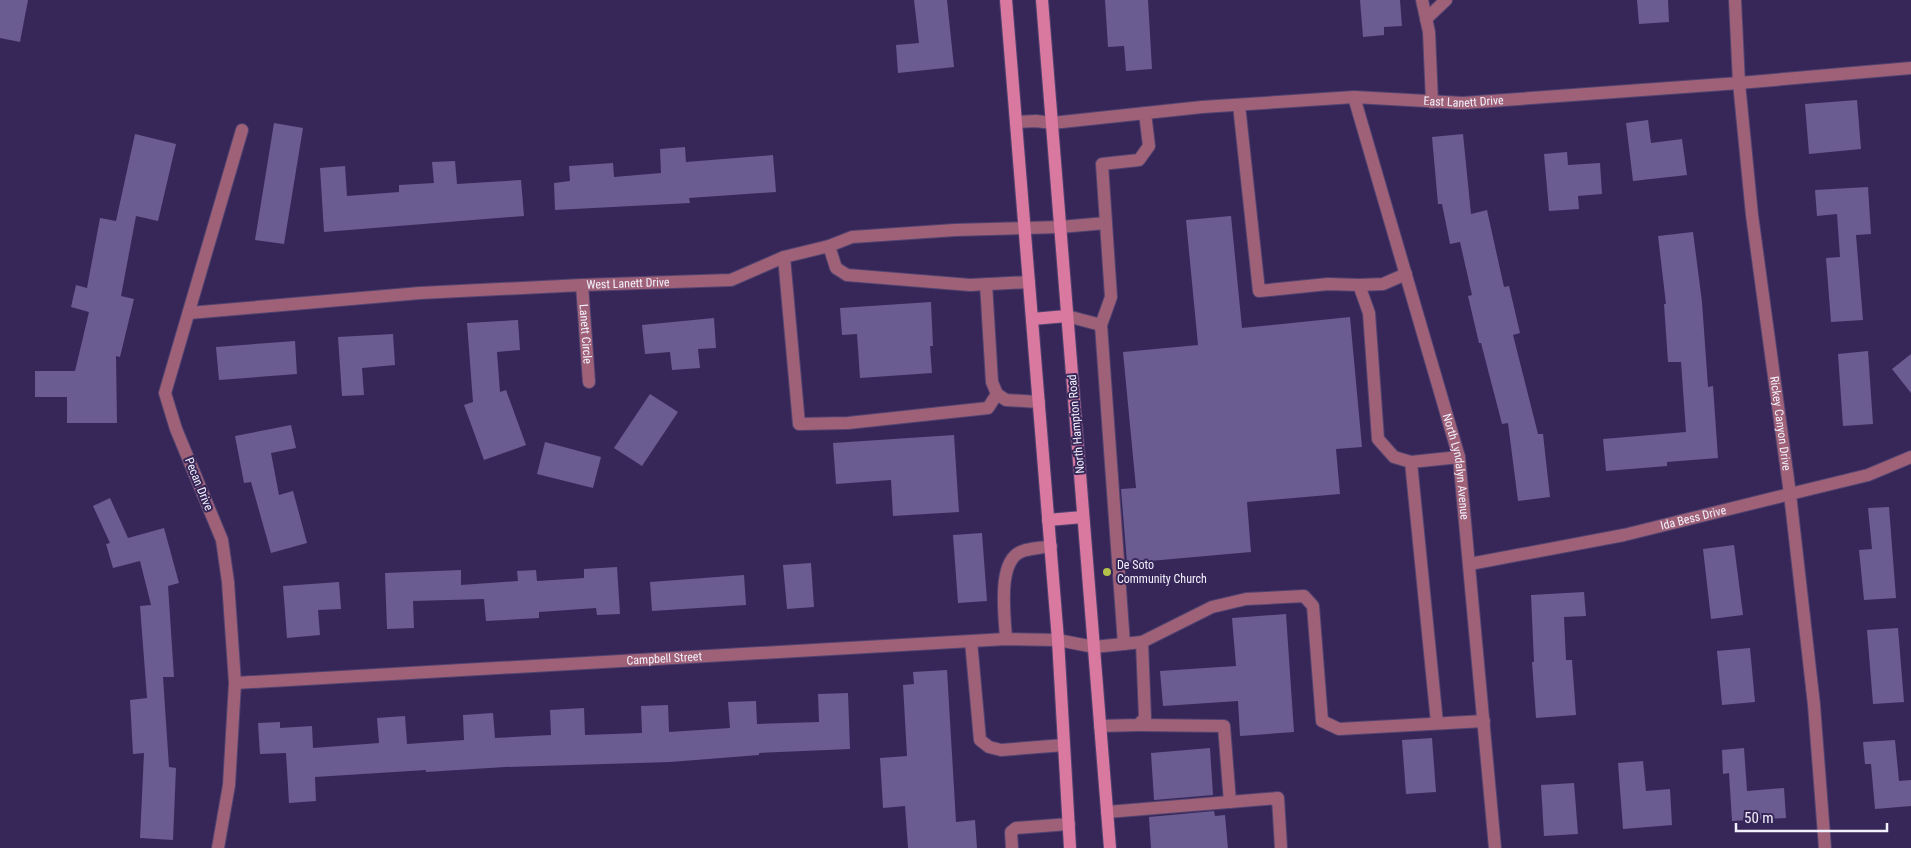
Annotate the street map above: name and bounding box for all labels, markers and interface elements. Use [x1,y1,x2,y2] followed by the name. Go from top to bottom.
[1423,93,1504,110] street label: East Lanett Drive
[586,275,670,292] street label: West Lanett Drive
[576,304,595,365] street label: Lanett Circle
[1065,374,1087,474] street label: North Hampton Road
[1767,375,1794,472] street label: Rickey Canyon Drive
[1440,412,1472,521] street label: North Lyndalyn Avenue
[182,455,216,513] street label: Pecan Drive
[1659,503,1728,533] street label: Ida Bess Drive
[1117,558,1207,586] place label: De Soto Community Church
[1101,566,1113,578] marker: De Soto Community Church
[626,649,703,668] street label: Campbell Street
[1736,800,1887,832] scale bar
[1744,809,1774,827] text: 50 m

